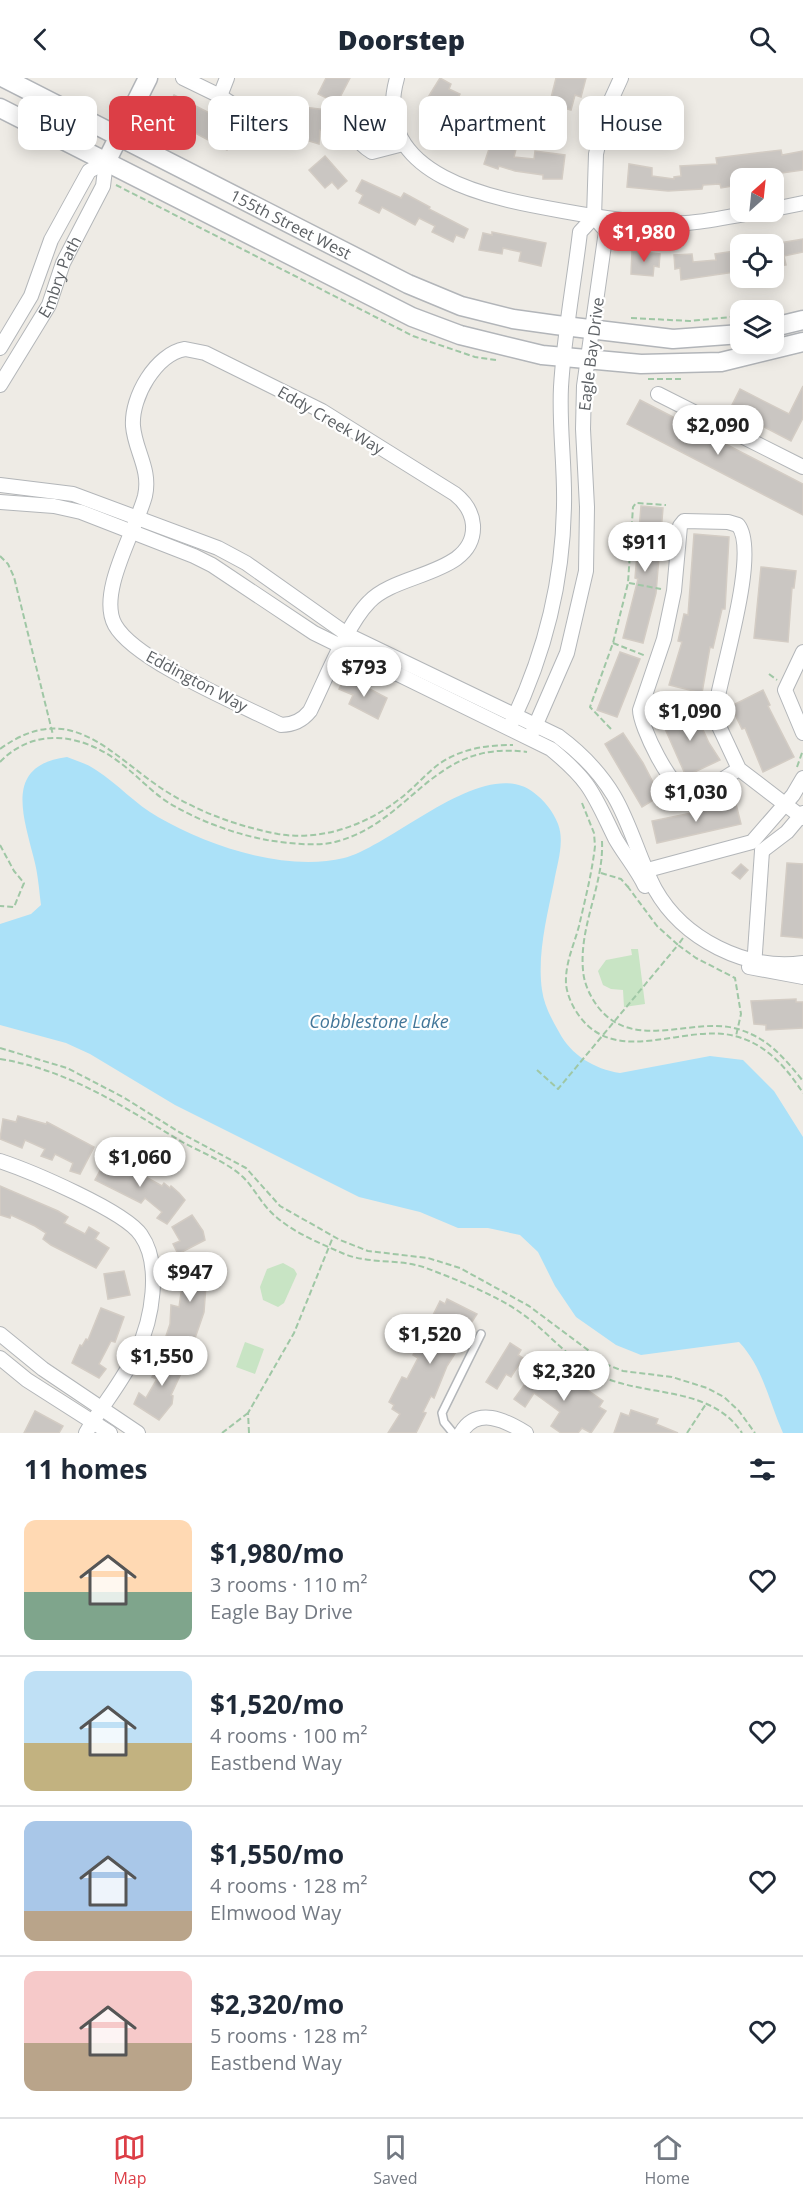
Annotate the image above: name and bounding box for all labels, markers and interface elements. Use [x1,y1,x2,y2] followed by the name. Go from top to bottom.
[338,21,465,58] text: Doorstep
[24,23,57,56] icon: back
[746,23,779,56] icon: search
[18,96,97,150] chip: Buy
[109,96,196,150] chip: Rent
[208,96,309,150] chip: Filters
[321,96,407,150] chip: New
[419,96,567,150] chip: Apartment
[579,96,684,150] chip: House
[730,168,784,222] north arrow
[730,168,784,354] map controls
[227,184,355,264] street label: 155th Street West
[595,212,693,263] pin: $1,980
[613,218,675,245] text: $1,980
[33,232,86,322] street label: Embry Path
[730,234,784,288] button: locate
[573,296,609,412] street label: Eagle Bay Drive
[730,300,784,354] button: layers
[274,381,389,460] street label: Eddy Creek Way
[669,405,767,456] pin: $2,090
[687,411,749,438] text: $2,090
[609,522,681,573] pin: $911
[622,528,668,555] text: $911
[142,645,252,717] street label: Eddington Way
[328,647,400,698] pin: $793
[341,653,387,680] text: $793
[641,691,739,742] pin: $1,090
[659,697,721,724] text: $1,090
[647,772,745,823] pin: $1,030
[665,778,727,805] text: $1,030
[309,1009,449,1033] water label: Cobblestone Lake
[91,1137,189,1188] pin: $1,060
[109,1143,171,1170] text: $1,060
[154,1252,226,1303] pin: $947
[167,1258,213,1285] text: $947
[381,1314,479,1365] pin: $1,520
[399,1320,461,1347] text: $1,520
[113,1336,211,1387] pin: $1,550
[131,1342,193,1369] text: $1,550
[515,1351,613,1402] pin: $2,320
[533,1357,595,1384] text: $2,320
[24,1451,148,1487] text: 11 homes
[746,1453,779,1486] icon: filters
[210,1535,344,1571] text: $1,980/mo
[72,1544,144,1616] icon: home
[746,1564,779,1597] icon: heart
[210,1571,368,1598] text: 3 rooms · 110 m²
[210,1598,353,1625] text: Eagle Bay Drive
[210,1686,344,1722] text: $1,520/mo
[72,1695,144,1767] icon: home
[746,1715,779,1748] icon: heart
[210,1722,368,1749] text: 4 rooms · 100 m²
[210,1749,342,1776] text: Eastbend Way
[210,1836,344,1872] text: $1,550/mo
[72,1845,144,1917] icon: home
[746,1865,779,1898] icon: heart
[210,1872,368,1899] text: 4 rooms · 128 m²
[210,1899,341,1926] text: Elmwood Way
[210,1986,344,2022] text: $2,320/mo
[72,1995,144,2067] icon: home
[746,2015,779,2048] icon: heart
[210,2022,368,2049] text: 5 rooms · 128 m²
[210,2049,342,2076] text: Eastbend Way
[113,2131,146,2189] tab: Map
[373,2131,418,2189] tab: Saved
[644,2131,690,2189] tab: Home

